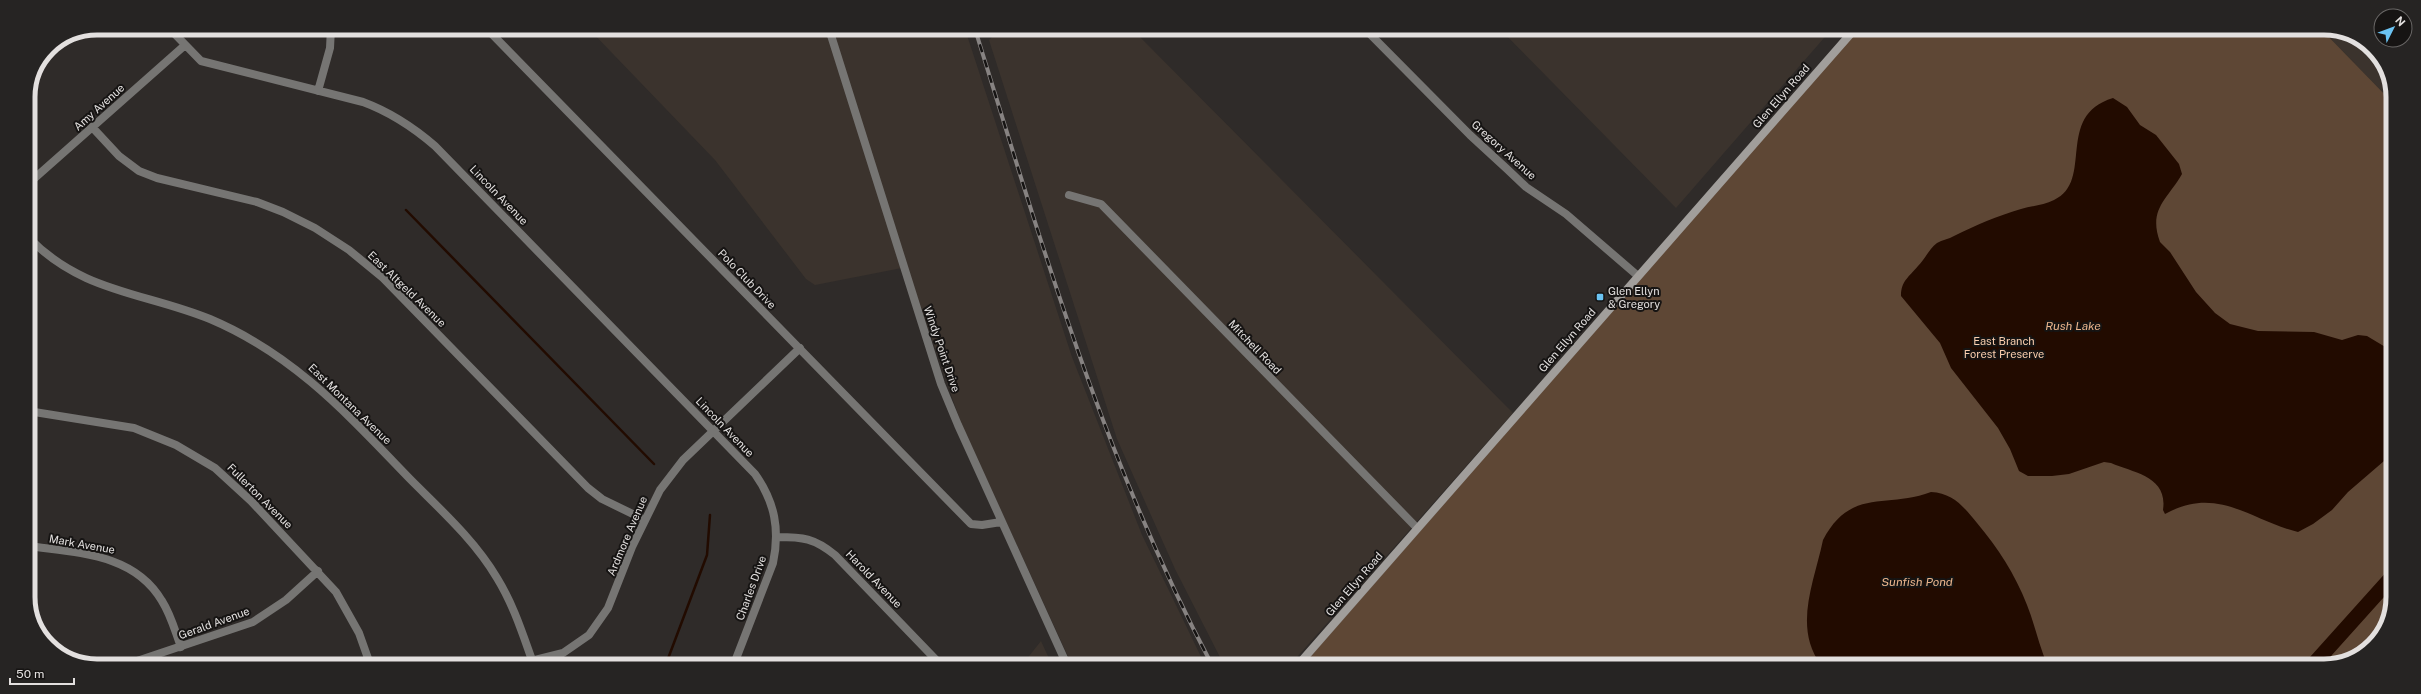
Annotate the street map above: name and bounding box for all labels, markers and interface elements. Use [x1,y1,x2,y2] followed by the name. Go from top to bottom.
[2373,8,2413,48] north arrow
[2393,14,2408,29] text: N
[1750,62,1812,130] street label: Glen Ellyn Road
[71,81,127,133] street label: Amy Avenue
[1469,118,1539,182] street label: Gregory Avenue
[468,163,530,227] street label: Lincoln Avenue
[716,247,778,311] street label: Polo Club Drive
[366,249,448,329] street label: East Altgeld Avenue
[1608,285,1660,310] place label: Glen Ellyn & Gregory
[1595,292,1605,302] marker: Glen Ellyn & Gregory
[922,304,962,394] street label: Windy Point Drive
[1536,306,1598,374] street label: Glen Ellyn Road
[1226,318,1284,376] street label: Mitchell Road
[2045,319,2101,333] water label: Rush Lake
[1964,335,2044,360] park label: East Branch Forest Preserve
[306,361,394,447] street label: East Montana Avenue
[694,395,756,459] street label: Lincoln Avenue
[225,461,295,531] street label: Fullerton Avenue
[605,494,649,578] street label: Ardmore Avenue
[48,532,116,556] street label: Mark Avenue
[844,548,904,610] street label: Harold Avenue
[1323,550,1385,618] street label: Glen Ellyn Road
[734,554,768,622] street label: Charles Drive
[1881,575,1953,589] water label: Sunfish Pond
[177,605,251,641] street label: Gerald Avenue
[10,660,74,686] scale bar
[16,667,44,681] text: 50 m

